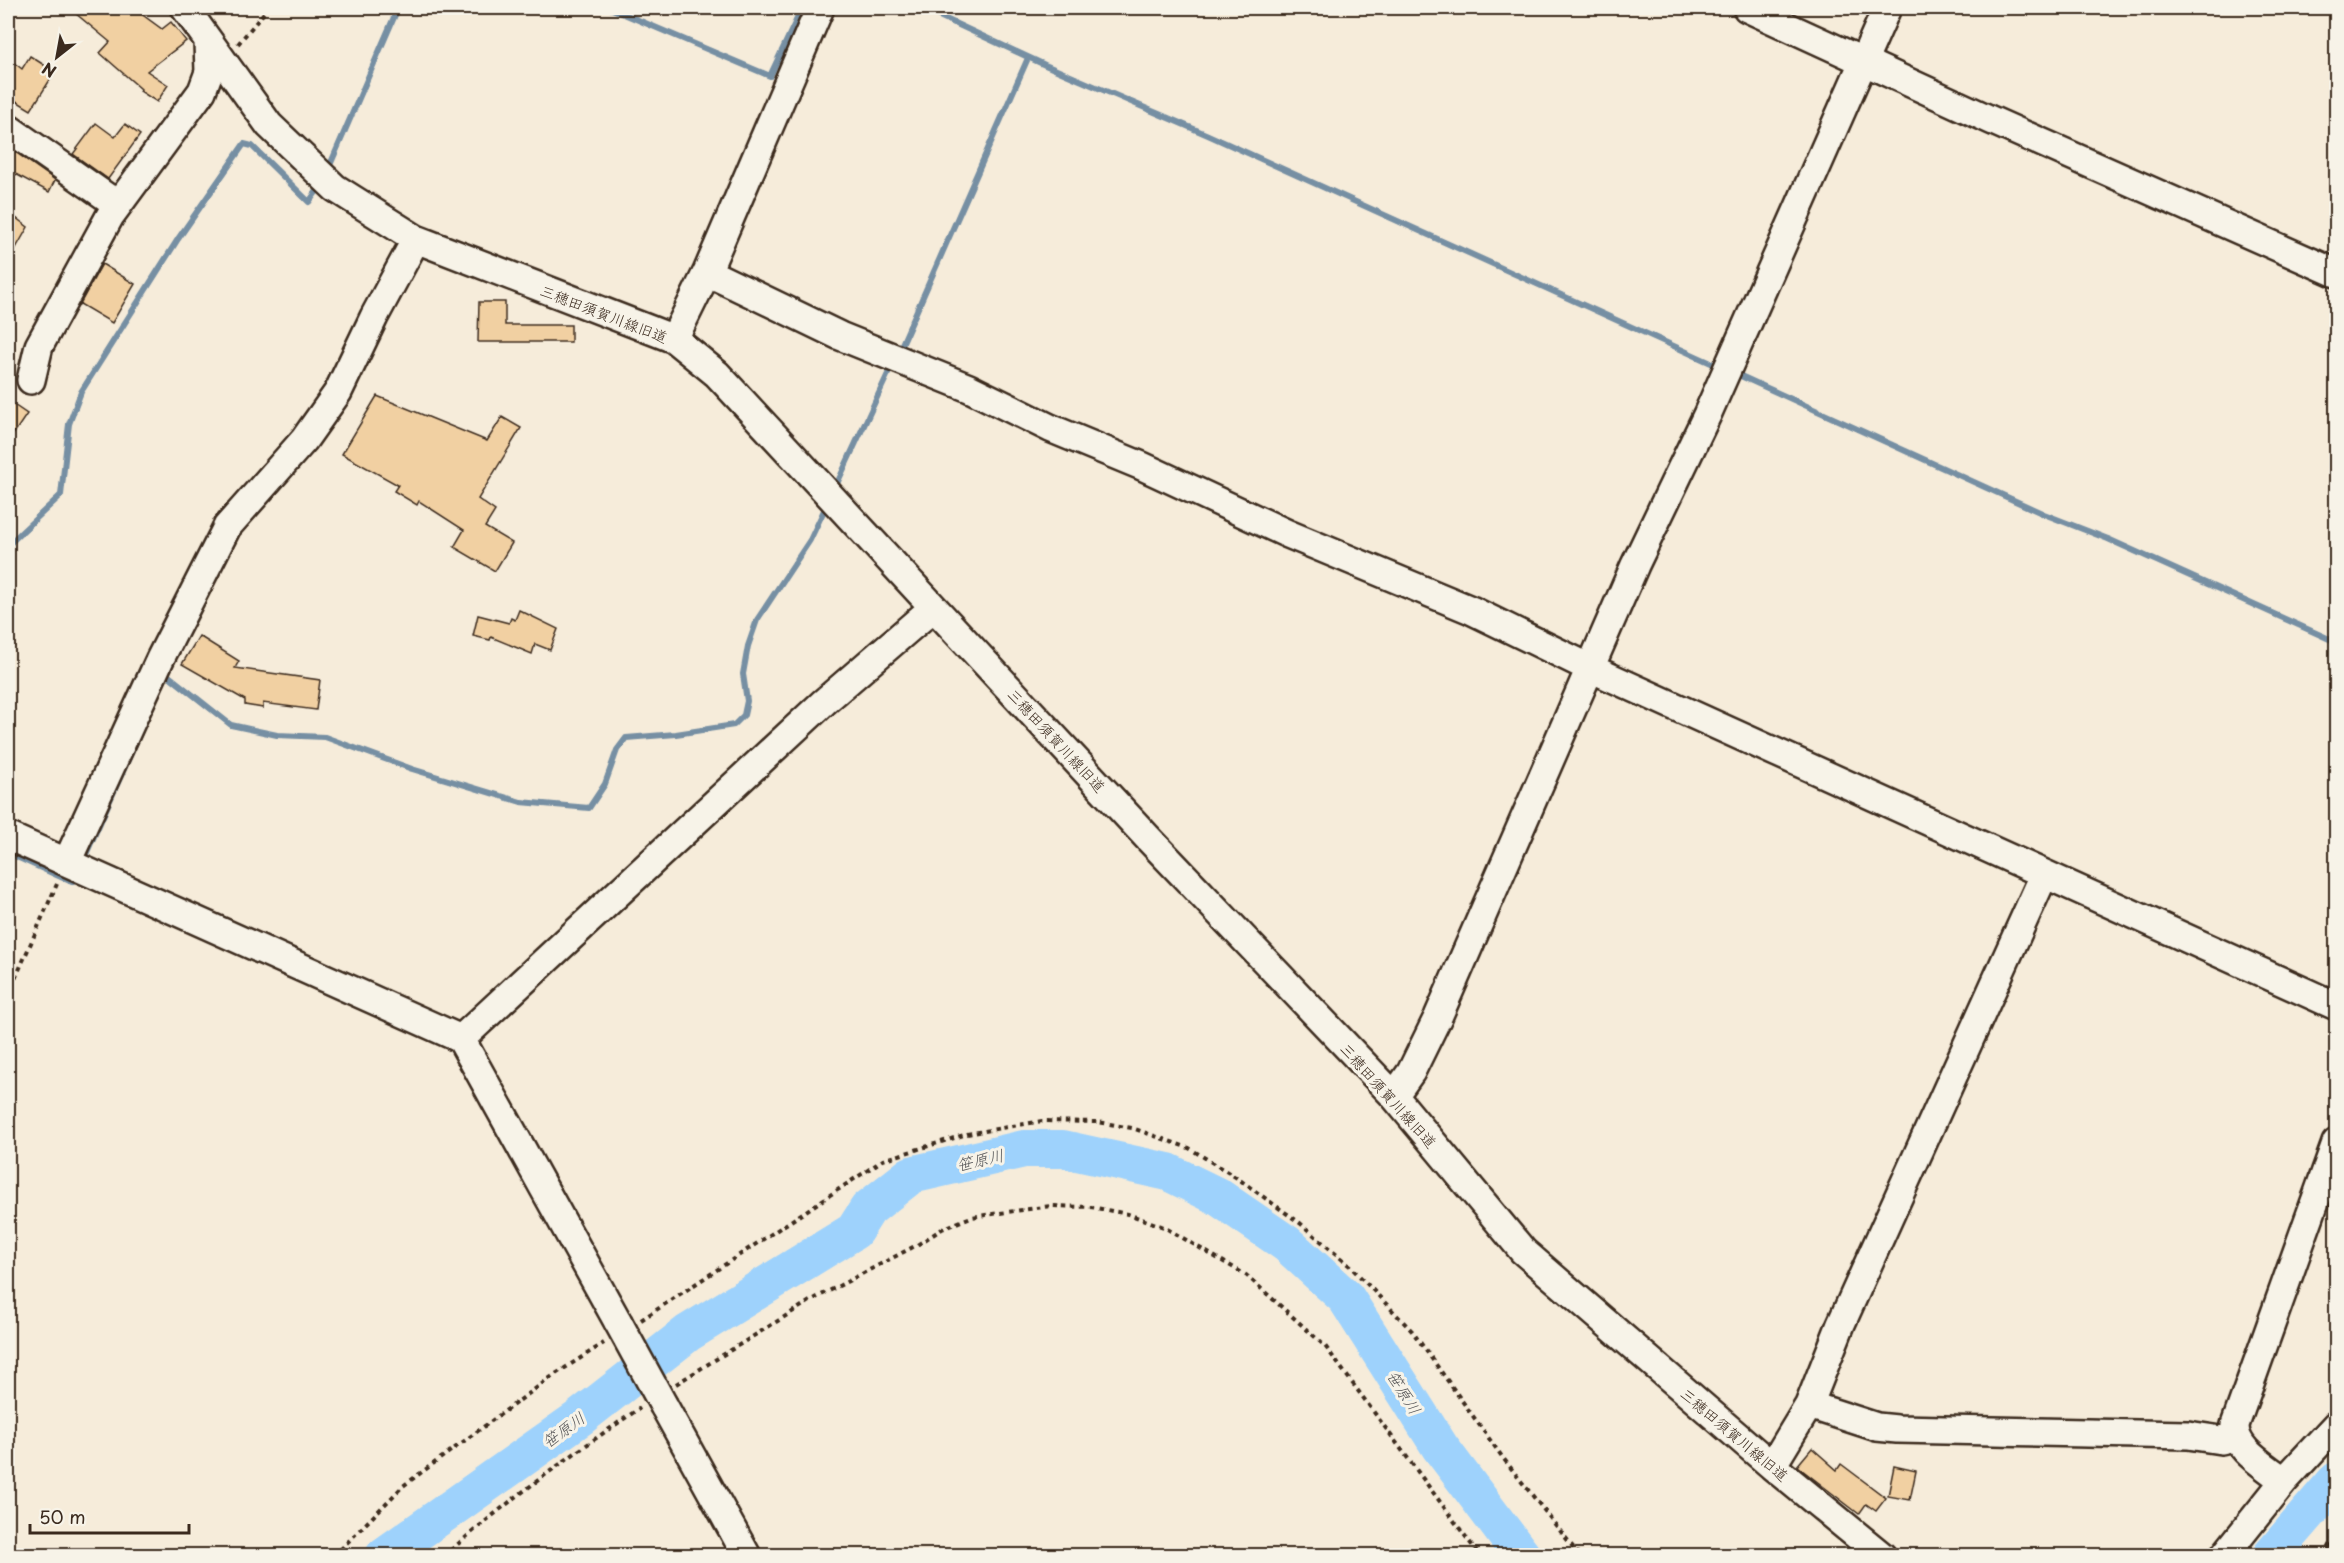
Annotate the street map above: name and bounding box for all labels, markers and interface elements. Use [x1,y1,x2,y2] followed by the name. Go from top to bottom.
[27,27,87,87] north arrow
[37,57,60,84] text: N
[537,278,671,348] street label: 三穂田須賀川線旧道
[1003,683,1111,797] street label: 三穂田須賀川線旧道
[1335,1037,1443,1153] street label: 三穂田須賀川線旧道
[954,1142,1006,1176] water label: 笹原川
[1382,1365,1428,1419] water label: 笹原川
[1676,1382,1794,1486] street label: 三穂田須賀川線旧道
[537,1405,589,1453] water label: 笹原川
[30,1497,189,1535] scale bar
[39,1503,86,1530] text: 50 m

